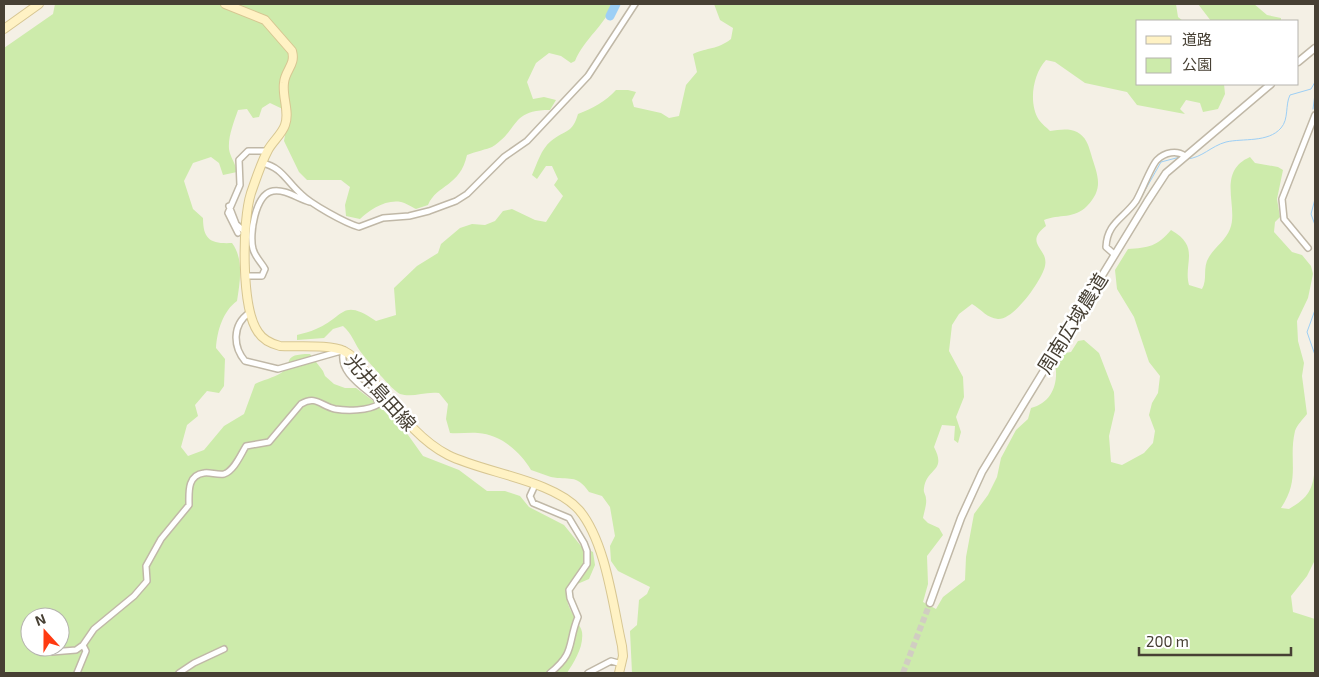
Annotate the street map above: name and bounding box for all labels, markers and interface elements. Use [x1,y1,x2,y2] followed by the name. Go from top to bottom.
[1136,20,1299,85] legend
[1182,30,1212,48] text: 道路
[1182,55,1212,73] text: 公園
[1032,269,1112,377] street label: 周南広域農道
[341,349,421,435] street label: 光井島田線
[20,607,70,657] north arrow
[32,610,48,629] text: N
[1139,624,1292,656] scale bar
[1146,632,1189,650] text: 200 m

